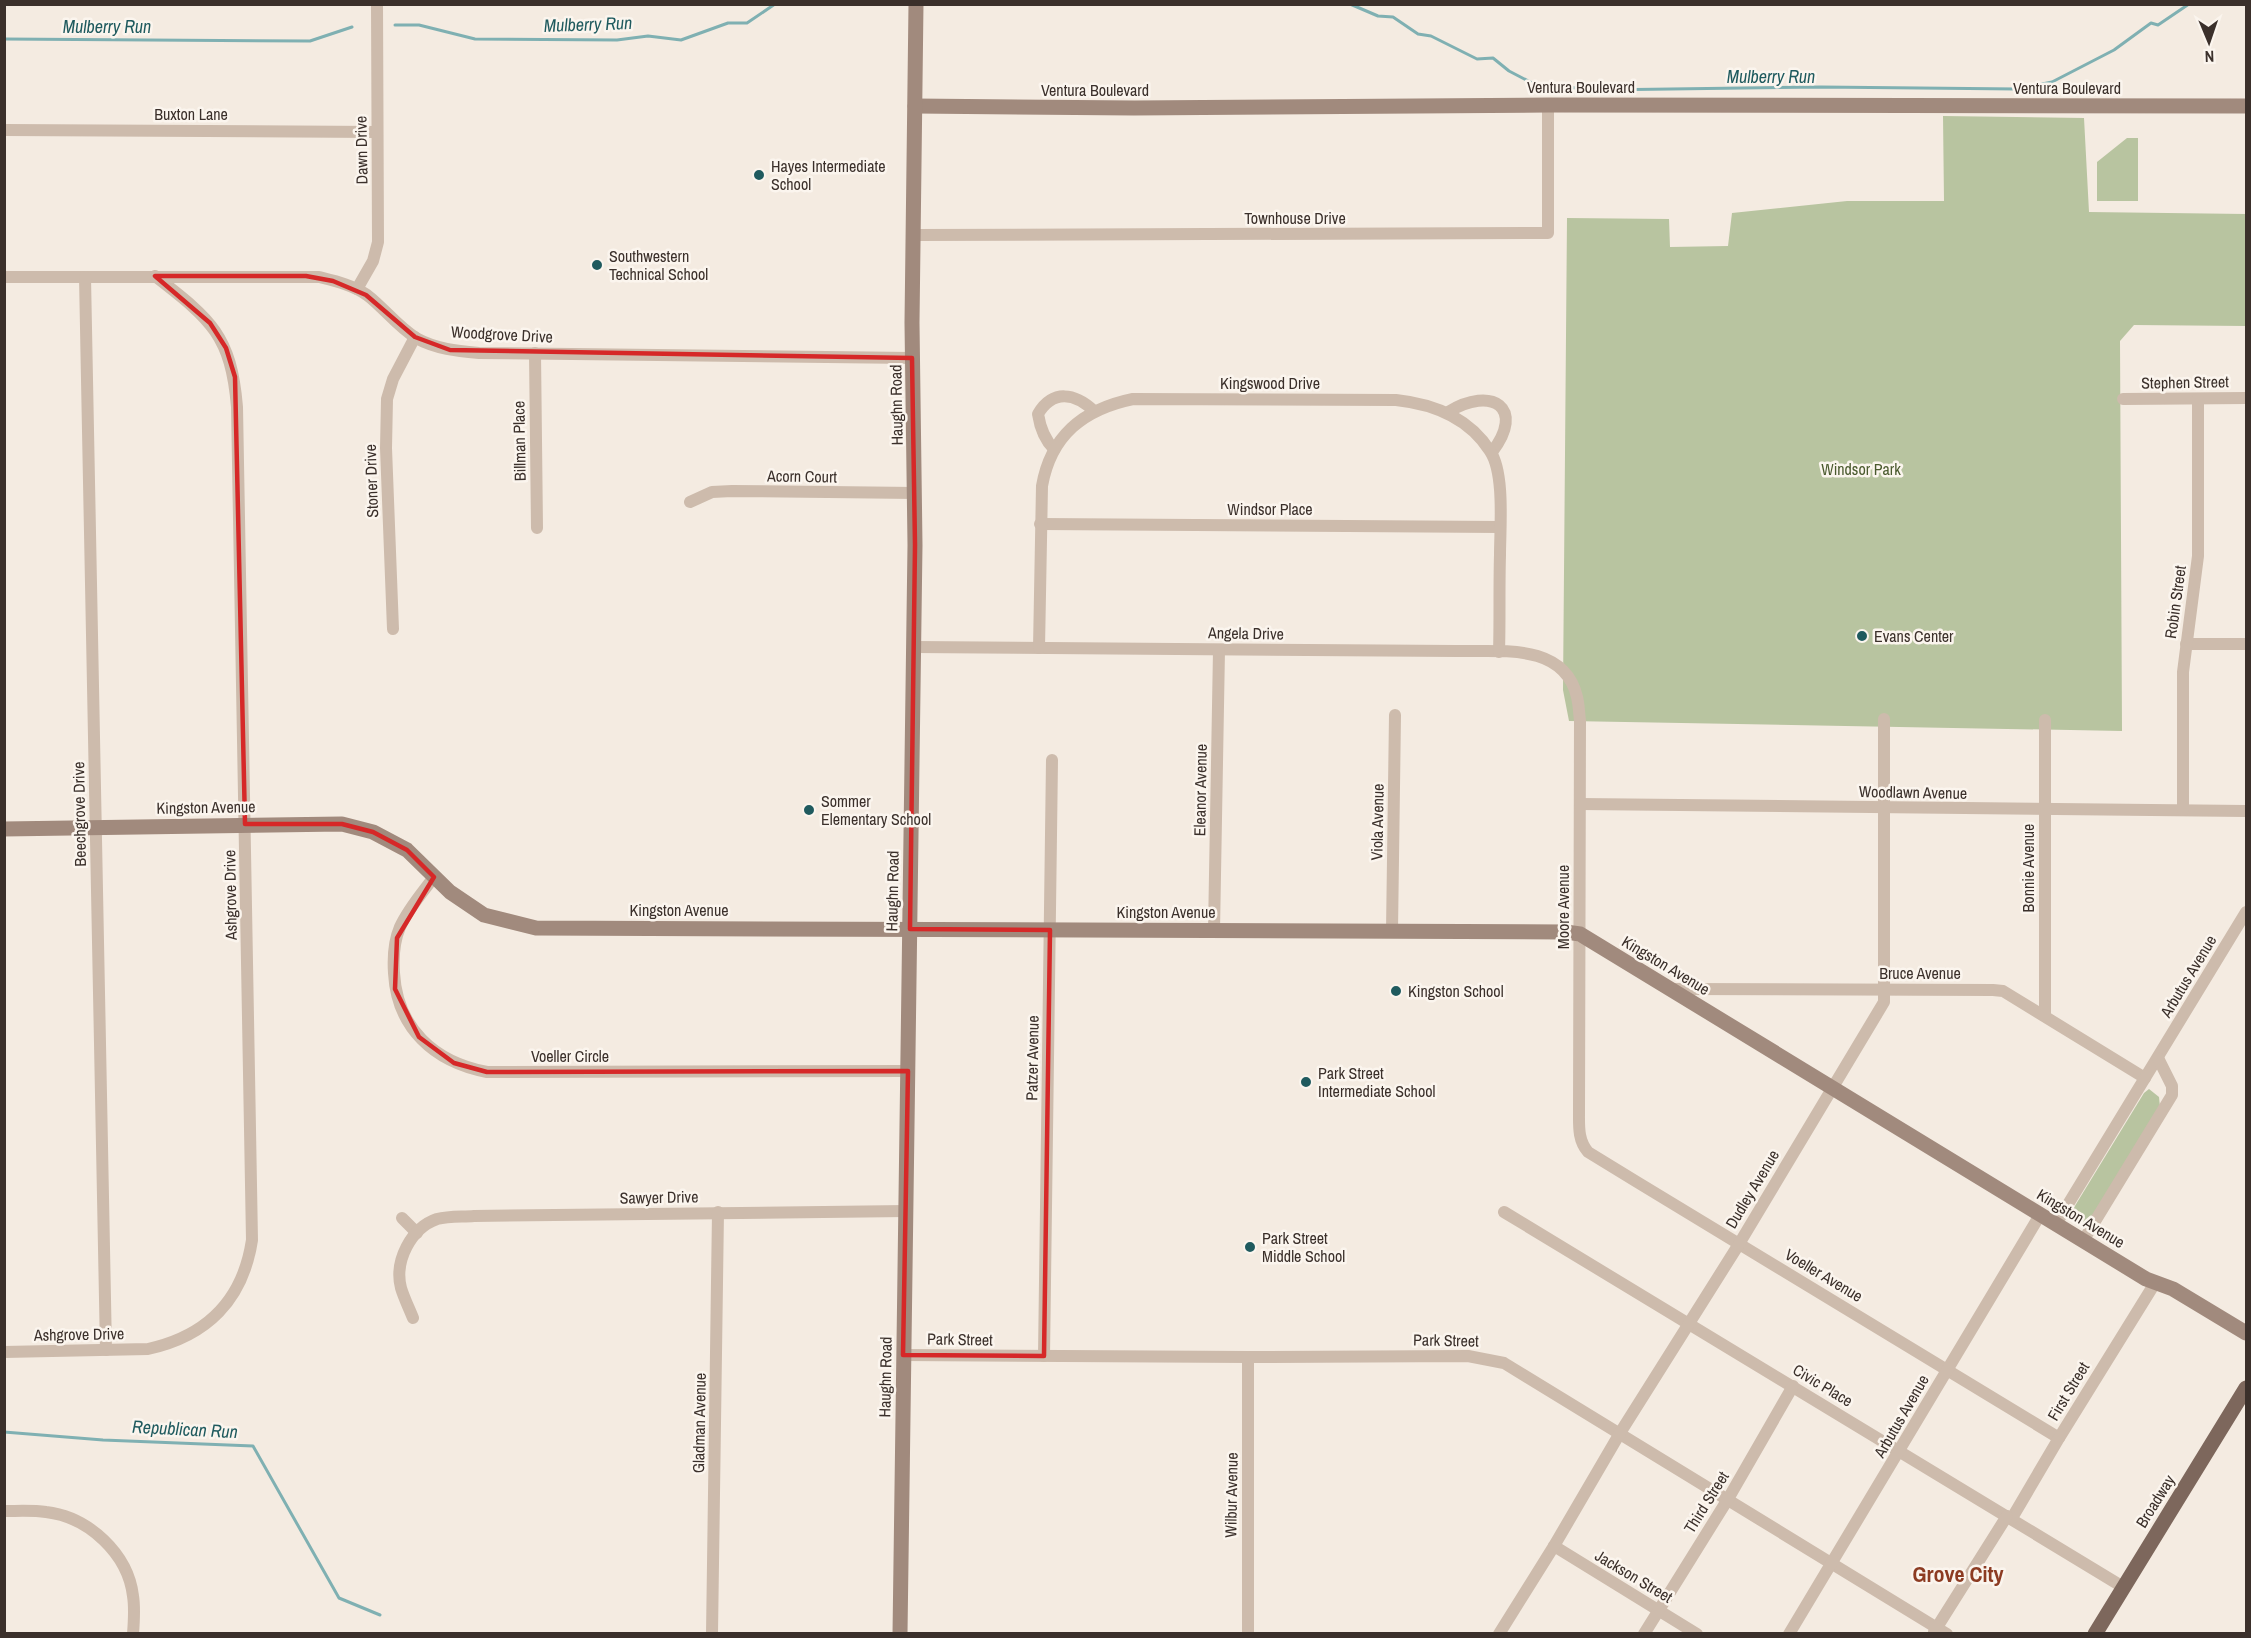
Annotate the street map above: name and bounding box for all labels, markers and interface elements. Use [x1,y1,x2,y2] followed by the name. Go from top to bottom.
[543,10,633,38] water label: Mulberry Run
[2179,12,2239,72] north arrow
[63,14,151,39] water label: Mulberry Run
[2204,46,2215,68] text: N
[1727,64,1815,89] water label: Mulberry Run
[1527,76,1635,98] street label: Ventura Boulevard
[2013,77,2121,99] street label: Ventura Boulevard
[1041,79,1149,101] street label: Ventura Boulevard
[154,103,228,125] street label: Buxton Lane
[349,116,373,184] street label: Dawn Drive
[771,155,886,195] place label: Hayes Intermediate School
[752,168,766,182] marker: Hayes Intermediate School
[1244,207,1346,229] street label: Townhouse Drive
[609,245,708,285] place label: Southwestern Technical School
[590,258,604,272] marker: Southwestern Technical School
[451,320,553,348] street label: Woodgrove Drive
[884,364,908,446] street label: Haughn Road
[2141,370,2229,394] street label: Stephen Street
[1220,372,1320,394] street label: Kingswood Drive
[507,401,531,481] street label: Billman Place
[359,444,383,518] street label: Stoner Drive
[1821,458,1901,480] park label: Windsor Park
[766,464,838,488] street label: Acorn Court
[1227,498,1313,520] street label: Windsor Place
[2159,564,2191,640] street label: Robin Street
[1207,621,1284,645] street label: Angela Drive
[1874,625,1954,647] place label: Evans Center
[1855,629,1869,643] marker: Evans Center
[1188,744,1212,836] street label: Eleanor Avenue
[67,761,91,867] street label: Beechgrove Drive
[1859,780,1967,804] street label: Woodlawn Avenue
[1365,783,1389,861] street label: Viola Avenue
[821,790,931,830] place label: Sommer Elementary School
[156,795,256,819] street label: Kingston Avenue
[802,803,816,817] marker: Sommer Elementary School
[2017,824,2039,912] street label: Bonnie Avenue
[218,850,242,941] street label: Ashgrove Drive
[880,850,904,932] street label: Haughn Road
[1552,865,1574,949] street label: Moore Avenue
[630,899,729,921] street label: Kingston Avenue
[1117,901,1216,923] street label: Kingston Avenue
[1618,930,1714,1000] street label: Kingston Avenue
[2154,931,2221,1022] street label: Arbutus Avenue
[1879,962,1961,984] street label: Bruce Avenue
[1408,980,1504,1002] place label: Kingston School
[1389,984,1403,998] marker: Kingston School
[1020,1015,1044,1101] street label: Patzer Avenue
[531,1045,609,1067] street label: Voeller Circle
[1318,1062,1436,1102] place label: Park Street Intermediate School
[1299,1075,1313,1089] marker: Park Street Intermediate School
[1720,1146,1784,1232] street label: Dudley Avenue
[2033,1183,2129,1253] street label: Kingston Avenue
[619,1185,699,1209] street label: Sawyer Drive
[1262,1227,1345,1267] place label: Park Street Middle School
[1243,1240,1257,1254] marker: Park Street Middle School
[1781,1243,1867,1307] street label: Voeller Avenue
[33,1322,124,1346] street label: Ashgrove Drive
[927,1327,993,1351] street label: Park Street
[1413,1328,1479,1352] street label: Park Street
[873,1336,897,1418] street label: Haughn Road
[2042,1357,2094,1424] street label: First Street
[1789,1358,1857,1412] street label: Civic Place
[1868,1370,1934,1462] street label: Arbutus Avenue
[687,1373,711,1473] street label: Gladman Avenue
[131,1414,239,1444] water label: Republican Run
[1219,1452,1243,1538] street label: Wilbur Avenue
[1678,1466,1734,1537] street label: Third Street
[2130,1470,2180,1532] street label: Broadway
[1591,1544,1677,1608] street label: Jackson Street
[1912,1559,2004,1589] district label: Grove City

